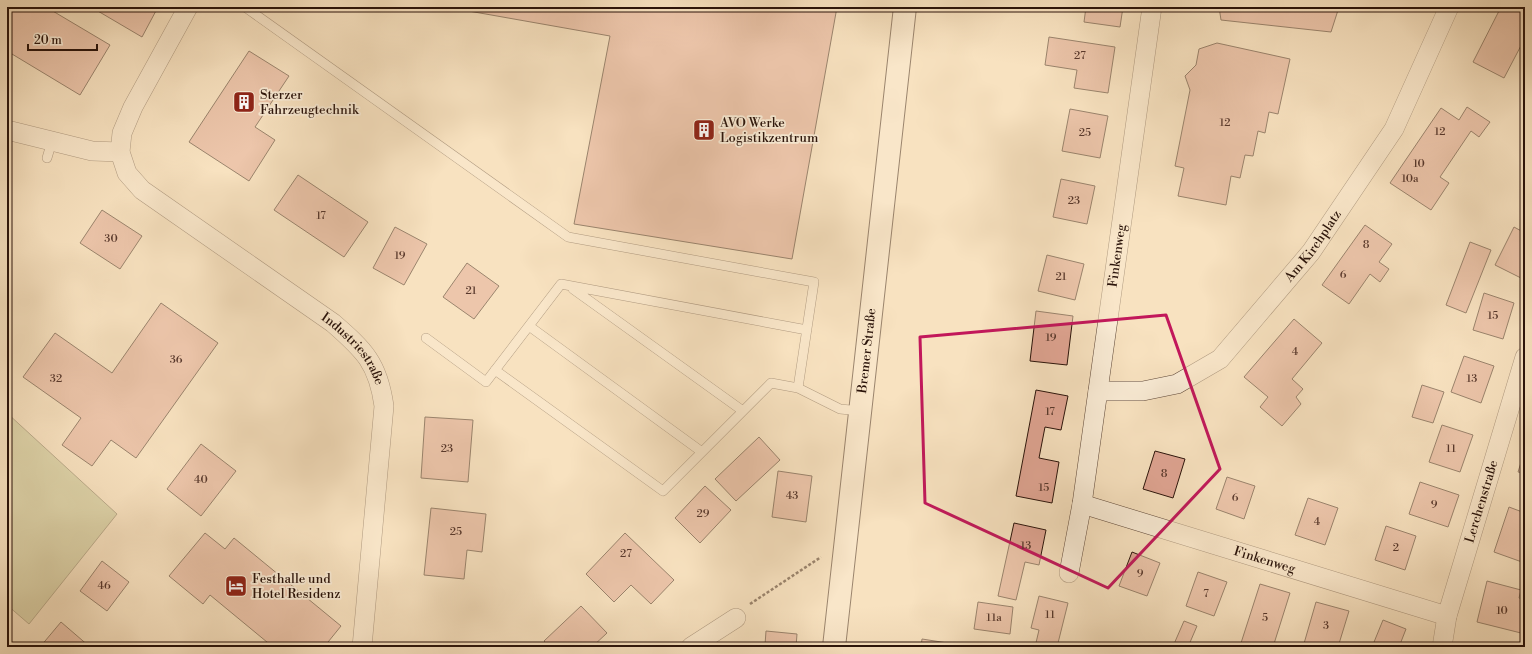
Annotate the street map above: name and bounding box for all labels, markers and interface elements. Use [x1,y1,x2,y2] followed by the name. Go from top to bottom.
[28,26,97,52] scale bar
[34,33,62,48] text: 20 m
[1074,49,1086,63] house number: 27
[260,87,360,118] place label: Sterzer Fahrzeugtechnik
[231,89,257,115] building icon: Sterzer Fahrzeugtechnik
[719,115,819,146] place label: AVO Werke Logistikzentrum
[1219,116,1231,130] house number: 12
[691,117,717,143] building icon: AVO Werke Logistikzentrum
[1434,125,1446,139] house number: 12
[1079,126,1091,140] house number: 25
[1413,157,1425,171] house number: 10
[1401,172,1419,186] house number: 10a
[1068,194,1080,208] house number: 23
[1281,207,1345,286] street label: Am Kirchplatz
[316,209,326,223] house number: 17
[1105,223,1129,288] street label: Finkenweg
[104,232,118,246] house number: 30
[1363,238,1370,252] house number: 8
[394,249,406,263] house number: 19
[1340,268,1347,282] house number: 6
[1055,270,1067,284] house number: 21
[465,284,477,298] house number: 21
[854,307,880,395] street label: Bremer Straße
[318,309,387,387] street label: Industriestraße
[1488,309,1498,323] house number: 15
[1045,331,1057,345] house number: 19
[1292,345,1299,359] house number: 4
[170,353,183,367] house number: 36
[50,372,62,386] house number: 32
[1467,372,1477,386] house number: 13
[1045,405,1055,419] house number: 17
[441,442,453,456] house number: 23
[1446,442,1456,456] house number: 11
[1461,458,1502,545] street label: Lerchenstraße
[1161,467,1168,481] house number: 8
[194,473,208,487] house number: 40
[1039,481,1049,495] house number: 15
[786,489,798,503] house number: 43
[1232,491,1239,505] house number: 6
[1431,498,1438,512] house number: 9
[697,507,710,521] house number: 29
[1314,515,1321,529] house number: 4
[450,525,462,539] house number: 25
[1021,539,1031,553] house number: 13
[1393,541,1399,555] house number: 2
[1232,543,1298,577] street label: Finkenweg
[620,547,632,561] house number: 27
[1137,567,1144,581] house number: 9
[252,571,341,602] place label: Festhalle und Hotel Residenz
[223,573,249,599] hotel icon: Festhalle und Hotel Residenz
[97,579,111,593] house number: 46
[1203,587,1209,601] house number: 7
[1496,604,1508,618] house number: 10
[1045,608,1055,622] house number: 11
[986,611,1002,625] house number: 11a
[1262,611,1268,625] house number: 5
[1323,619,1329,633] house number: 3

